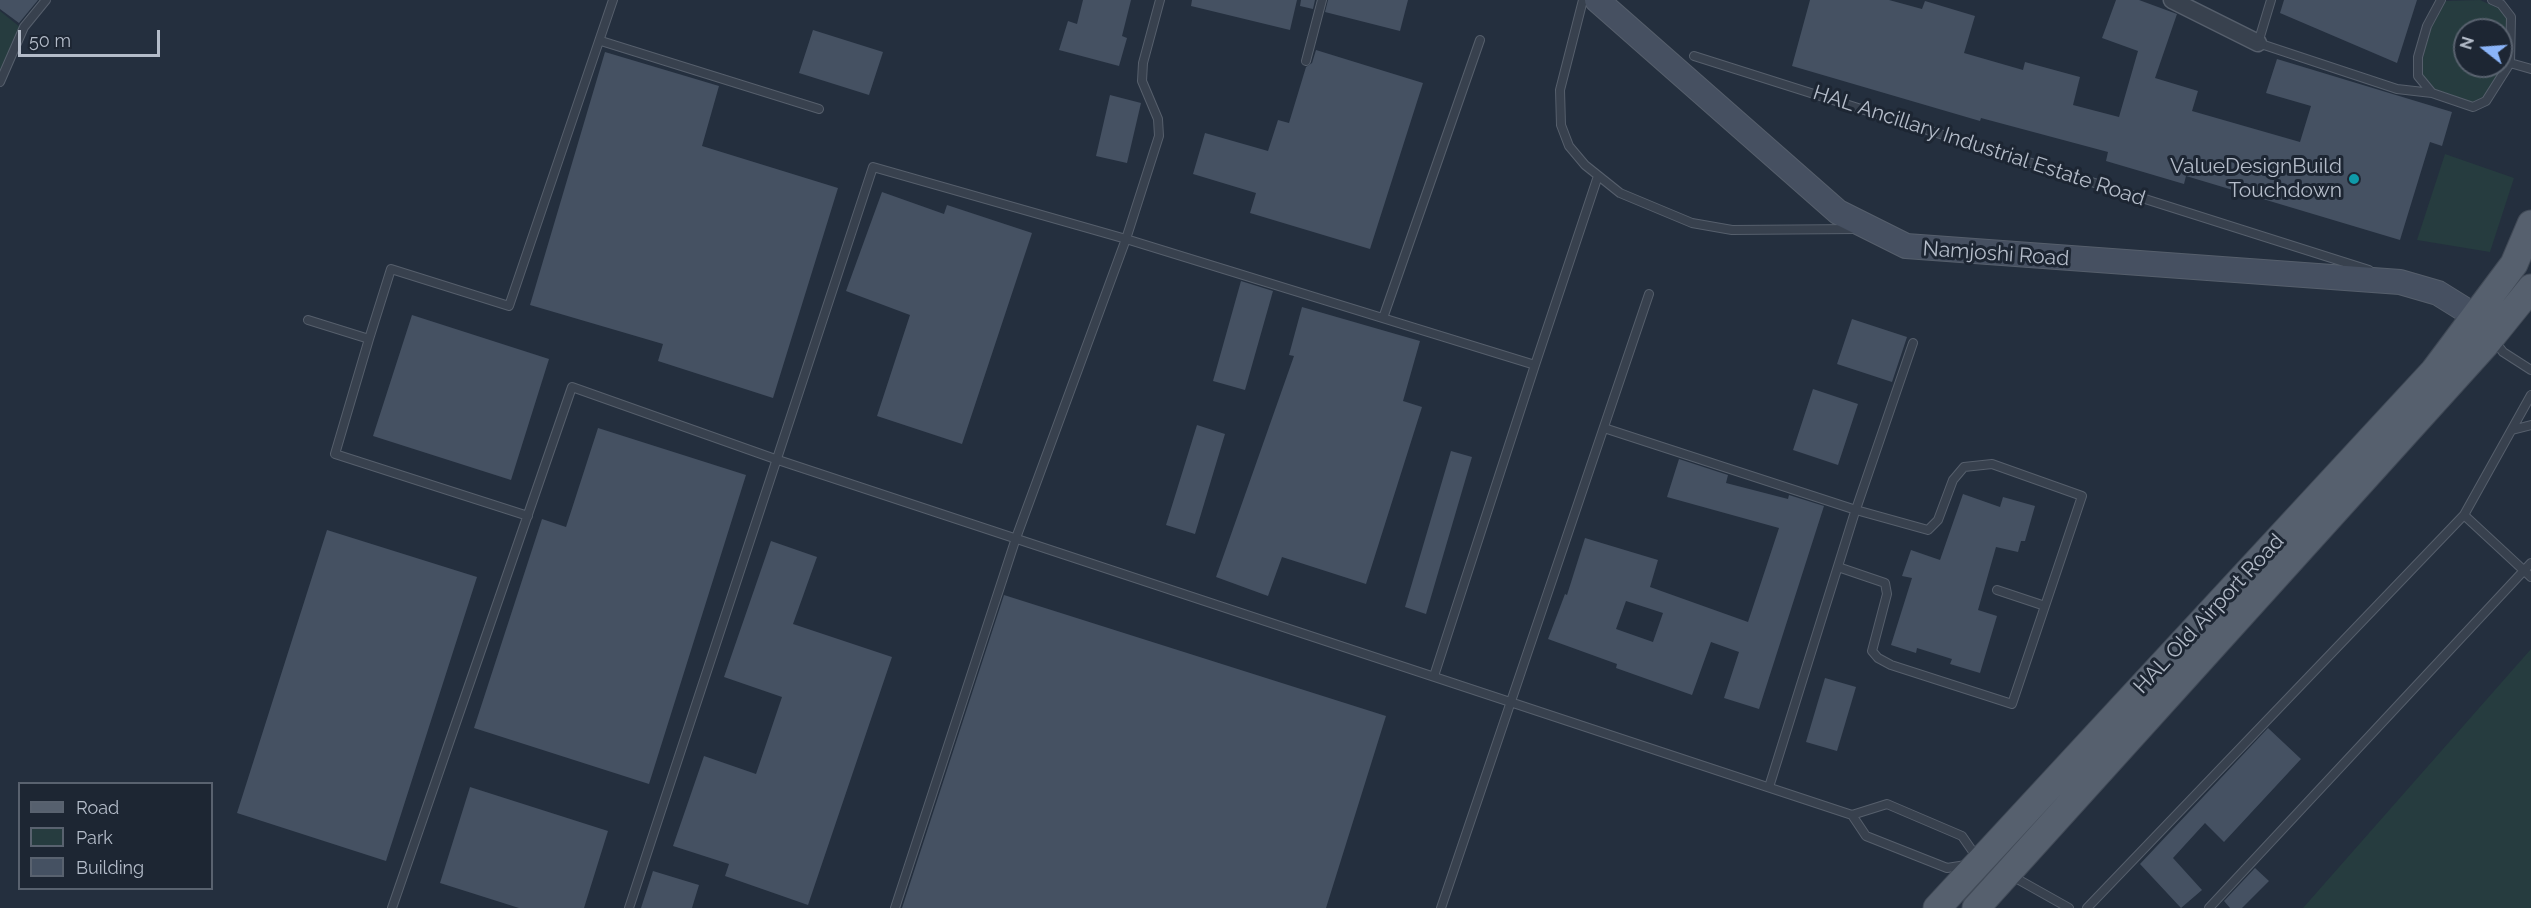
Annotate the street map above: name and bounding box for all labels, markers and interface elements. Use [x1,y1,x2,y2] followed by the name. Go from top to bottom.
[21,18,164,56] scale bar
[2453,18,2513,78] north arrow
[29,30,71,51] text: 50 m
[2456,35,2478,52] text: N
[1810,80,2148,212] street label: HAL Ancillary Industrial Estate Road
[2170,154,2342,204] place label: ValueDesignBuild Touchdown
[2347,172,2361,186] marker: ValueDesignBuild Touchdown
[1922,236,2070,272] street label: Namjoshi Road
[2129,529,2289,699] street label: HAL Old Airport Road
[18,782,213,890] legend
[76,797,119,818] text: Road
[76,827,113,848] text: Park
[76,857,144,878] text: Building

